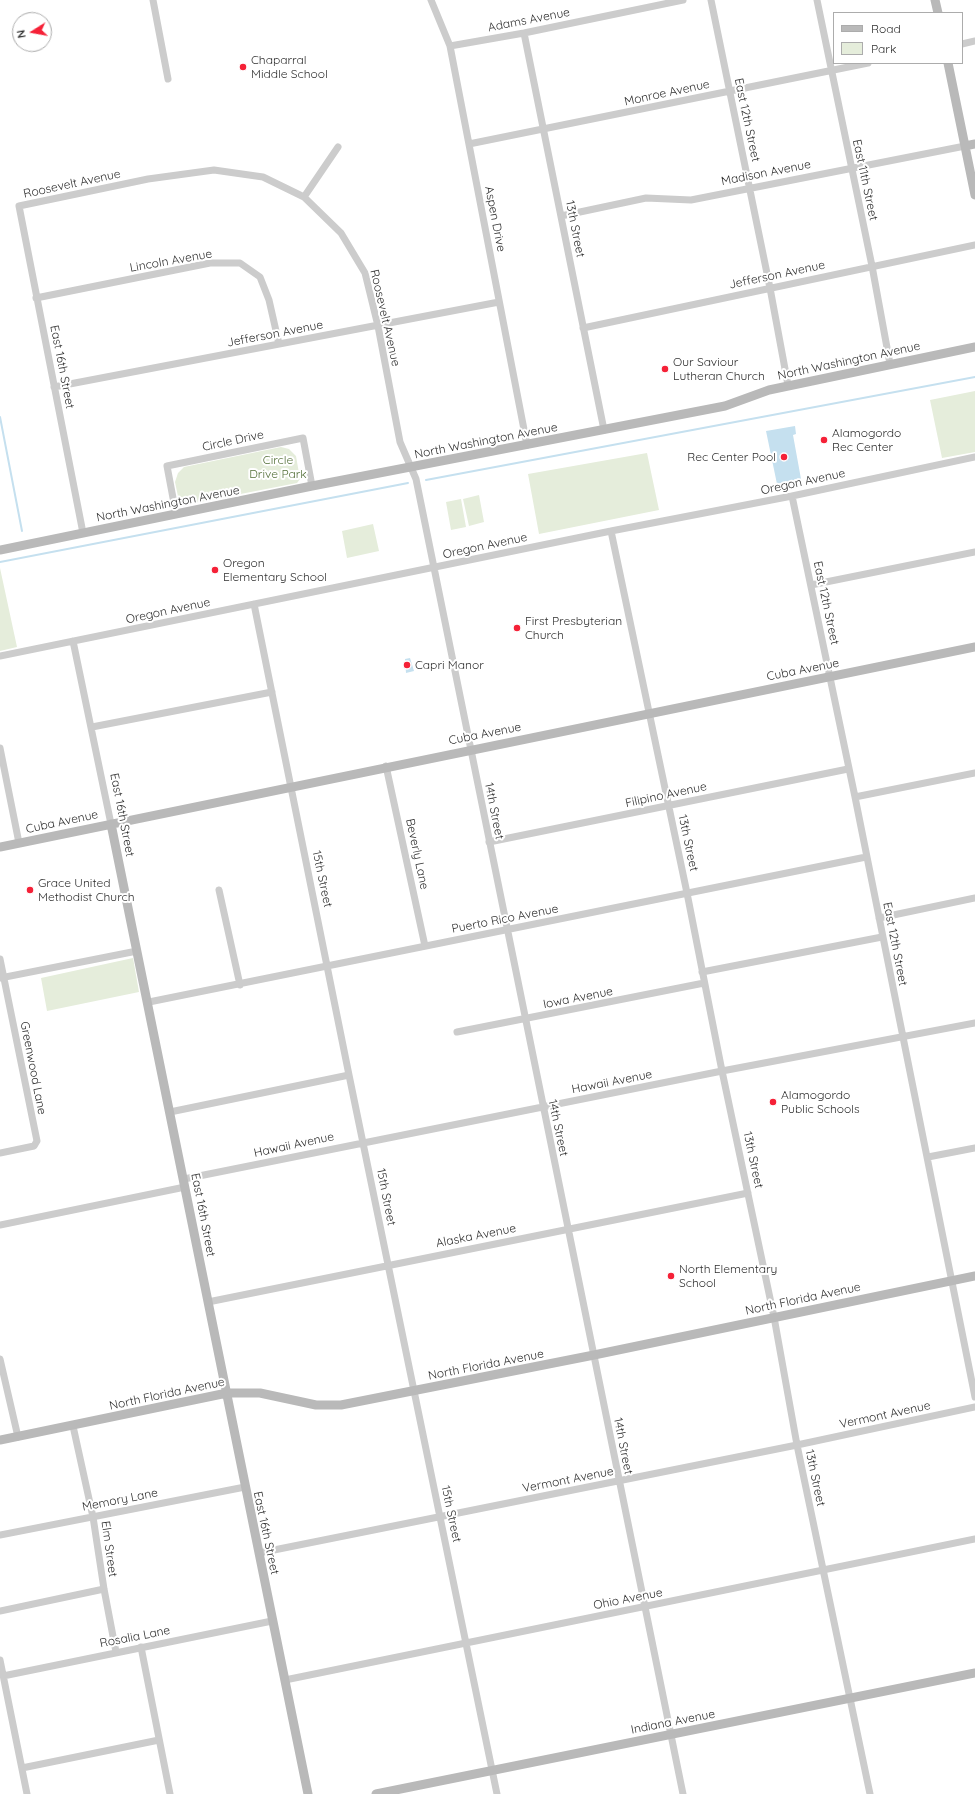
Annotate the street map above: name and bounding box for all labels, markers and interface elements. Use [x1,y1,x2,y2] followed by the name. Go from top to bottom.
[487,5,571,35] street label: Adams Avenue
[12,12,52,52] north arrow
[833,12,963,64] legend
[871,21,901,36] text: Road
[14,29,29,39] text: N
[871,41,896,56] text: Park
[251,53,328,81] place label: Chaparral Middle School
[238,62,248,72] marker: Chaparral Middle School
[623,77,711,109] street label: Monroe Avenue
[731,77,763,163] street label: East 12th Street
[849,138,881,222] street label: East 11th Street
[720,157,812,189] street label: Madison Avenue
[22,167,122,201] street label: Roosevelt Avenue
[482,185,508,253] street label: Aspen Drive
[562,199,588,259] street label: 13th Street
[129,247,213,275] street label: Lincoln Avenue
[728,258,826,292] street label: Jefferson Avenue
[367,268,403,368] street label: Roosevelt Avenue
[226,318,324,350] street label: Jefferson Avenue
[47,324,77,410] street label: East 16th Street
[776,339,922,383] street label: North Washington Avenue
[673,355,765,383] place label: Our Saviour Lutheran Church
[660,364,670,374] marker: Our Saviour Lutheran Church
[413,420,559,462] street label: North Washington Avenue
[832,426,901,454] place label: Alamogordo Rec Center
[201,427,265,455] street label: Circle Drive
[819,435,829,445] marker: Alamogordo Rec Center
[687,450,776,464] place label: Rec Center Pool
[779,452,789,462] marker: Rec Center Pool
[249,453,307,481] park label: Circle Drive Park
[759,466,847,498] street label: Oregon Avenue
[95,483,241,525] street label: North Washington Avenue
[441,530,529,562] street label: Oregon Avenue
[223,556,327,584] place label: Oregon Elementary School
[810,560,842,646] street label: East 12th Street
[210,565,220,575] marker: Oregon Elementary School
[124,595,212,627] street label: Oregon Avenue
[525,614,622,642] place label: First Presbyterian Church
[512,623,522,633] marker: First Presbyterian Church
[766,656,840,684] street label: Cuba Avenue
[415,658,484,672] place label: Capri Manor
[402,660,412,670] marker: Capri Manor
[448,720,522,748] street label: Cuba Avenue
[107,772,137,858] street label: East 16th Street
[624,779,708,811] street label: Filipino Avenue
[481,781,507,841] street label: 14th Street
[25,807,99,837] street label: Cuba Avenue
[675,813,701,873] street label: 13th Street
[402,817,432,891] street label: Beverly Lane
[309,849,335,909] street label: 15th Street
[38,876,135,904] place label: Grace United Methodist Church
[25,885,35,895] marker: Grace United Methodist Church
[880,901,910,987] street label: East 12th Street
[451,902,559,936] street label: Puerto Rico Avenue
[542,984,614,1012] street label: Iowa Avenue
[17,1020,49,1116] street label: Greenwood Lane
[571,1067,653,1097] street label: Hawaii Avenue
[781,1088,860,1116] place label: Alamogordo Public Schools
[768,1097,778,1107] marker: Alamogordo Public Schools
[545,1098,571,1158] street label: 14th Street
[253,1129,335,1161] street label: Hawaii Avenue
[740,1130,766,1190] street label: 13th Street
[373,1167,399,1227] street label: 15th Street
[188,1172,218,1258] street label: East 16th Street
[435,1221,517,1251] street label: Alaska Avenue
[679,1262,777,1290] place label: North Elementary School
[666,1271,676,1281] marker: North Elementary School
[744,1280,862,1318] street label: North Florida Avenue
[427,1347,545,1383] street label: North Florida Avenue
[108,1375,226,1413] street label: North Florida Avenue
[838,1398,932,1432] street label: Vermont Avenue
[610,1416,636,1476] street label: 14th Street
[802,1448,828,1508] street label: 13th Street
[521,1464,615,1496] street label: Vermont Avenue
[438,1484,464,1544] street label: 15th Street
[81,1486,159,1514] street label: Memory Lane
[250,1490,282,1576] street label: East 16th Street
[98,1520,120,1578] street label: Elm Street
[592,1585,664,1613] street label: Ohio Avenue
[99,1623,171,1651] street label: Rosalia Lane
[630,1707,716,1737] street label: Indiana Avenue

